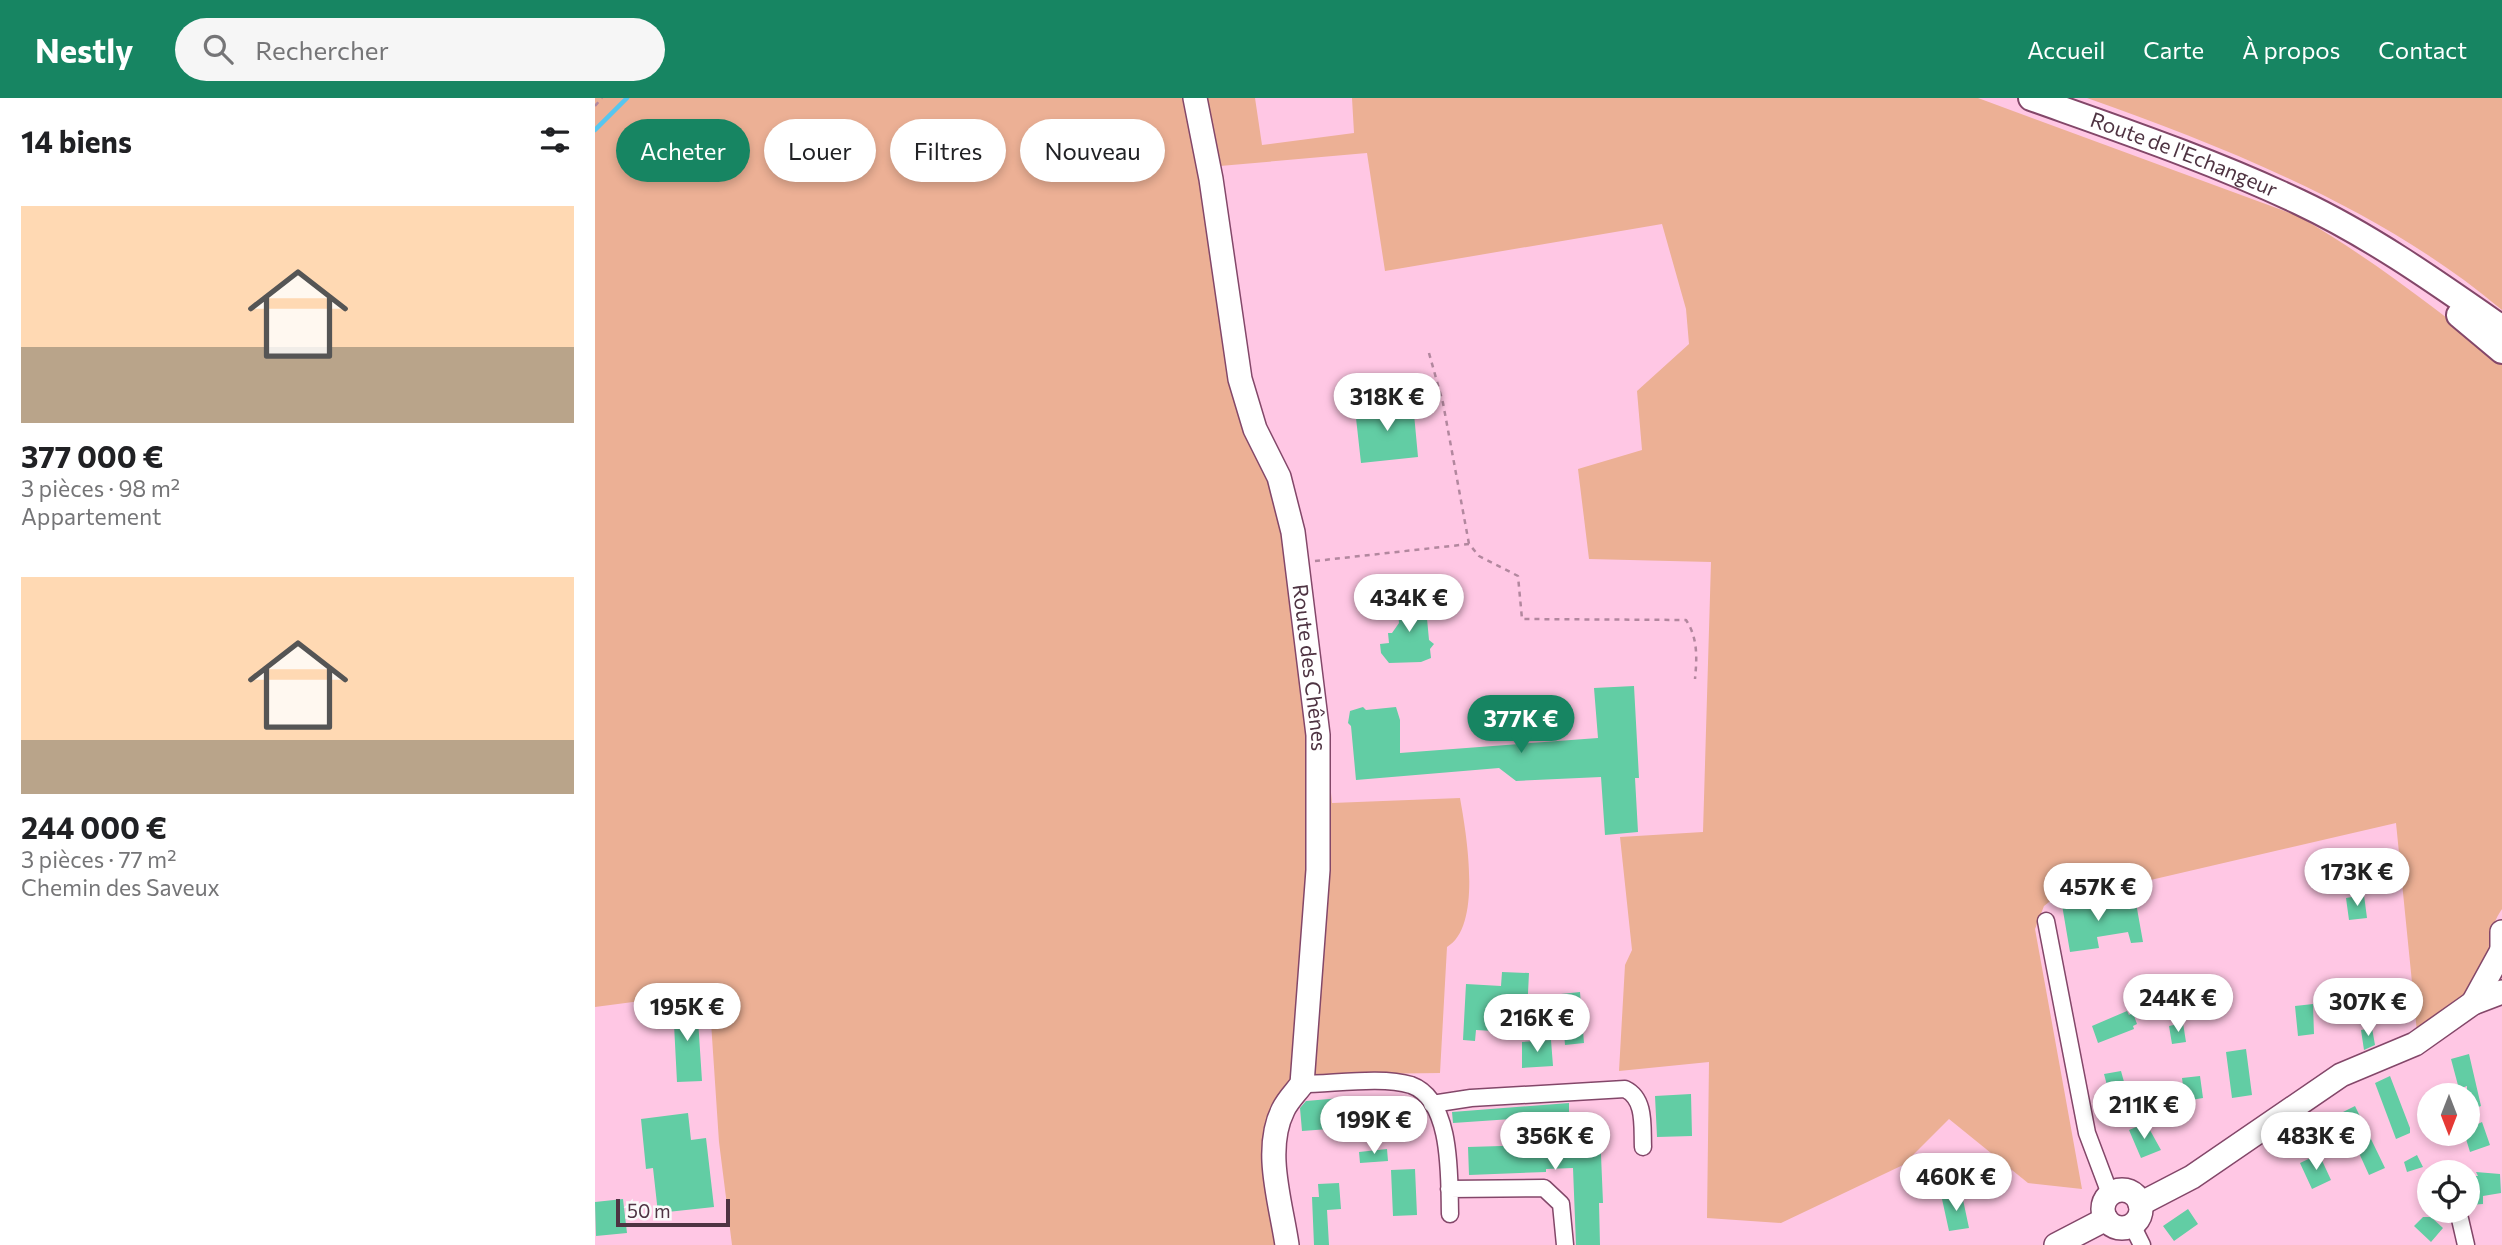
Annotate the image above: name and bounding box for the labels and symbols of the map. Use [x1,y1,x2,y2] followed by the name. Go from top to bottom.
[2087,106,2282,201] street label: Route de l'Echangeur
[1330,374,1444,433] pin: 318K €
[1352,574,1466,634] pin: 434K €
[1289,582,1332,751] street label: Route des Chênes
[1464,696,1578,755] pin: 377K €
[2300,848,2414,908] pin: 173K €
[2041,864,2155,923] pin: 457K €
[2121,974,2235,1034] pin: 244K €
[2311,978,2425,1038] pin: 307K €
[630,984,744,1043] pin: 195K €
[1480,995,1594,1054] pin: 216K €
[2087,1082,2201,1141] pin: 211K €
[2417,1083,2480,1146] north arrow
[1317,1096,1431,1156] pin: 199K €
[1498,1112,1612,1172] pin: 356K €
[2259,1112,2373,1172] pin: 483K €
[1899,1154,2013,1213] pin: 460K €
[616,1196,730,1228] scale bar

